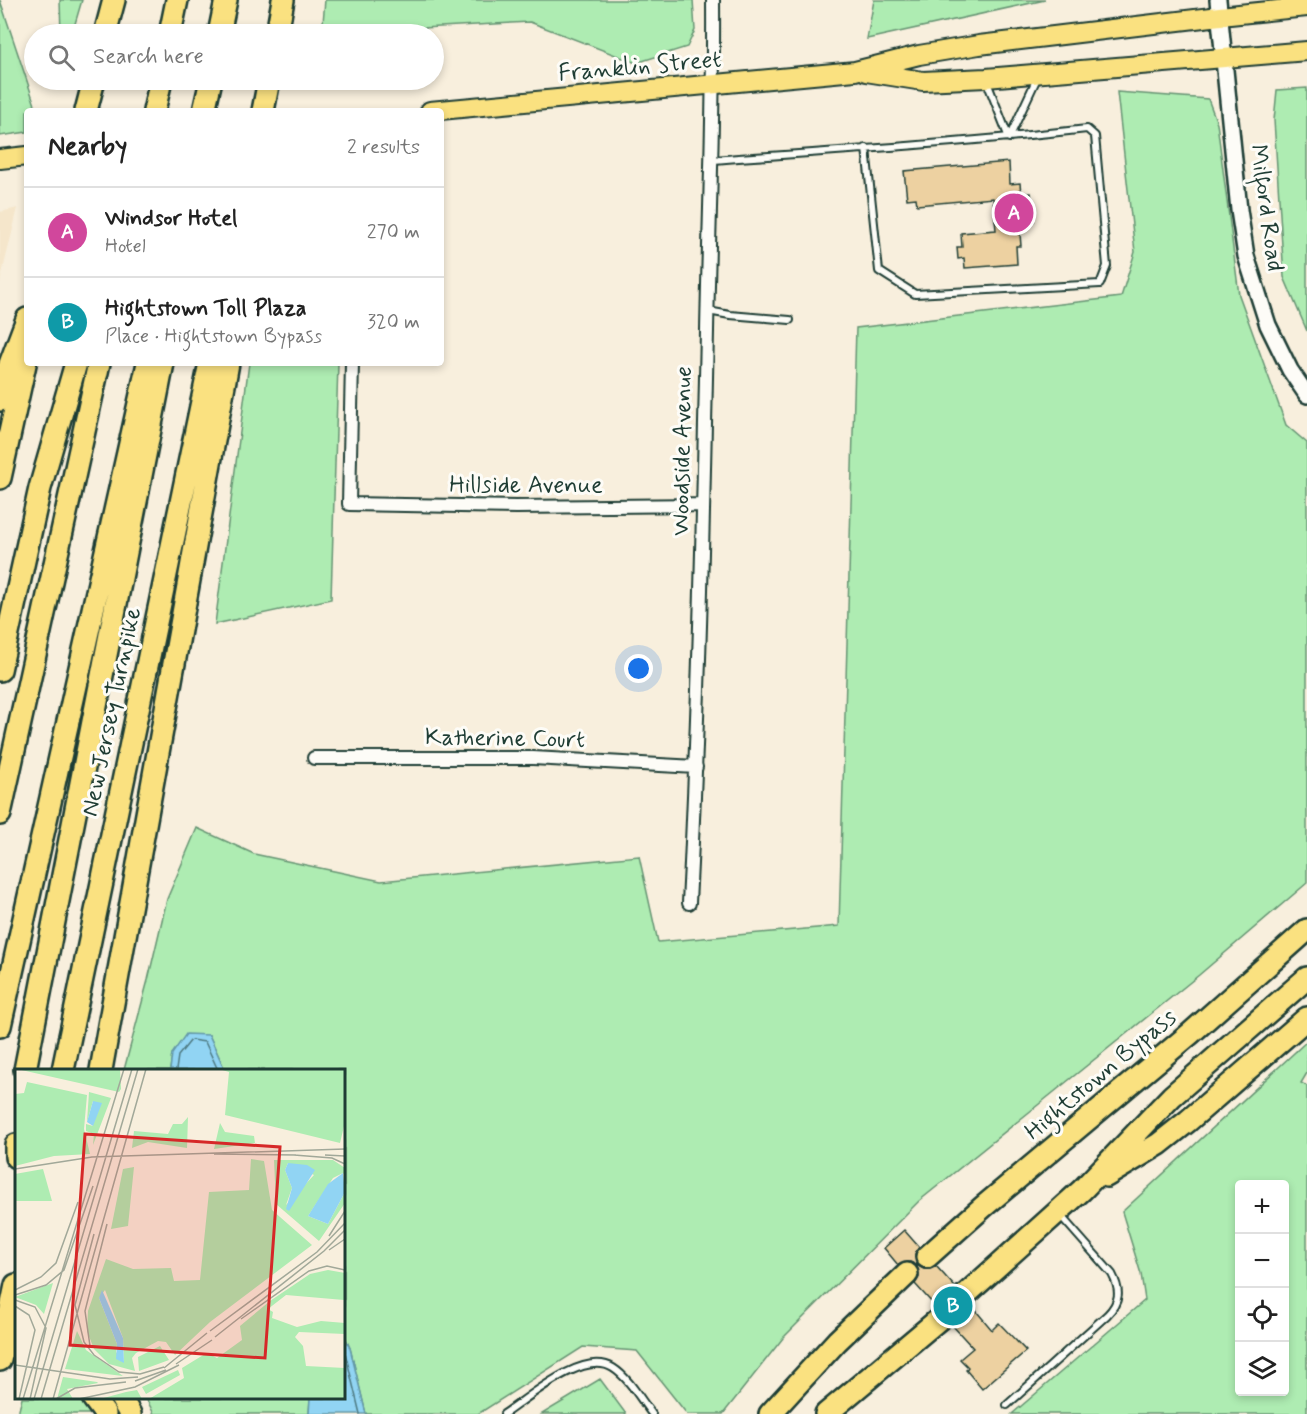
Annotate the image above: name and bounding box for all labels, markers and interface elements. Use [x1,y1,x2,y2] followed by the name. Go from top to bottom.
[24,24,444,90] search box
[45,41,78,74] icon: search
[93,43,204,71] text: Search here
[557,44,723,90] street label: Franklin Street
[48,130,127,164] text: Nearby
[347,134,420,161] text: 2 results
[1240,143,1290,274] street label: Milford Road
[994,190,1034,236] pin: A
[105,205,237,233] text: Windsor Hotel
[61,219,74,246] text: A
[367,219,420,246] text: 270 m
[105,233,146,260] text: Hotel
[105,295,307,323] text: Hightstown Toll Plaza
[61,309,74,336] text: B
[367,309,420,336] text: 320 m
[105,323,322,350] text: Place · Hightstown Bypass
[666,366,700,536] street label: Woodside Avenue
[449,470,603,501] street label: Hillside Avenue
[75,605,149,819] street label: New Jersey Turnpike
[624,654,653,683] your location
[425,722,585,756] street label: Katherine Court
[1019,1002,1186,1150] street label: Hightstown Bypass
[15,1069,345,1399] inset map
[1235,1180,1289,1396] map controls
[1235,1180,1289,1234] button: +
[1235,1234,1289,1288] button: −
[934,1284,972,1328] pin: B
[1235,1288,1289,1342] button: locate
[1235,1342,1289,1396] button: layers

